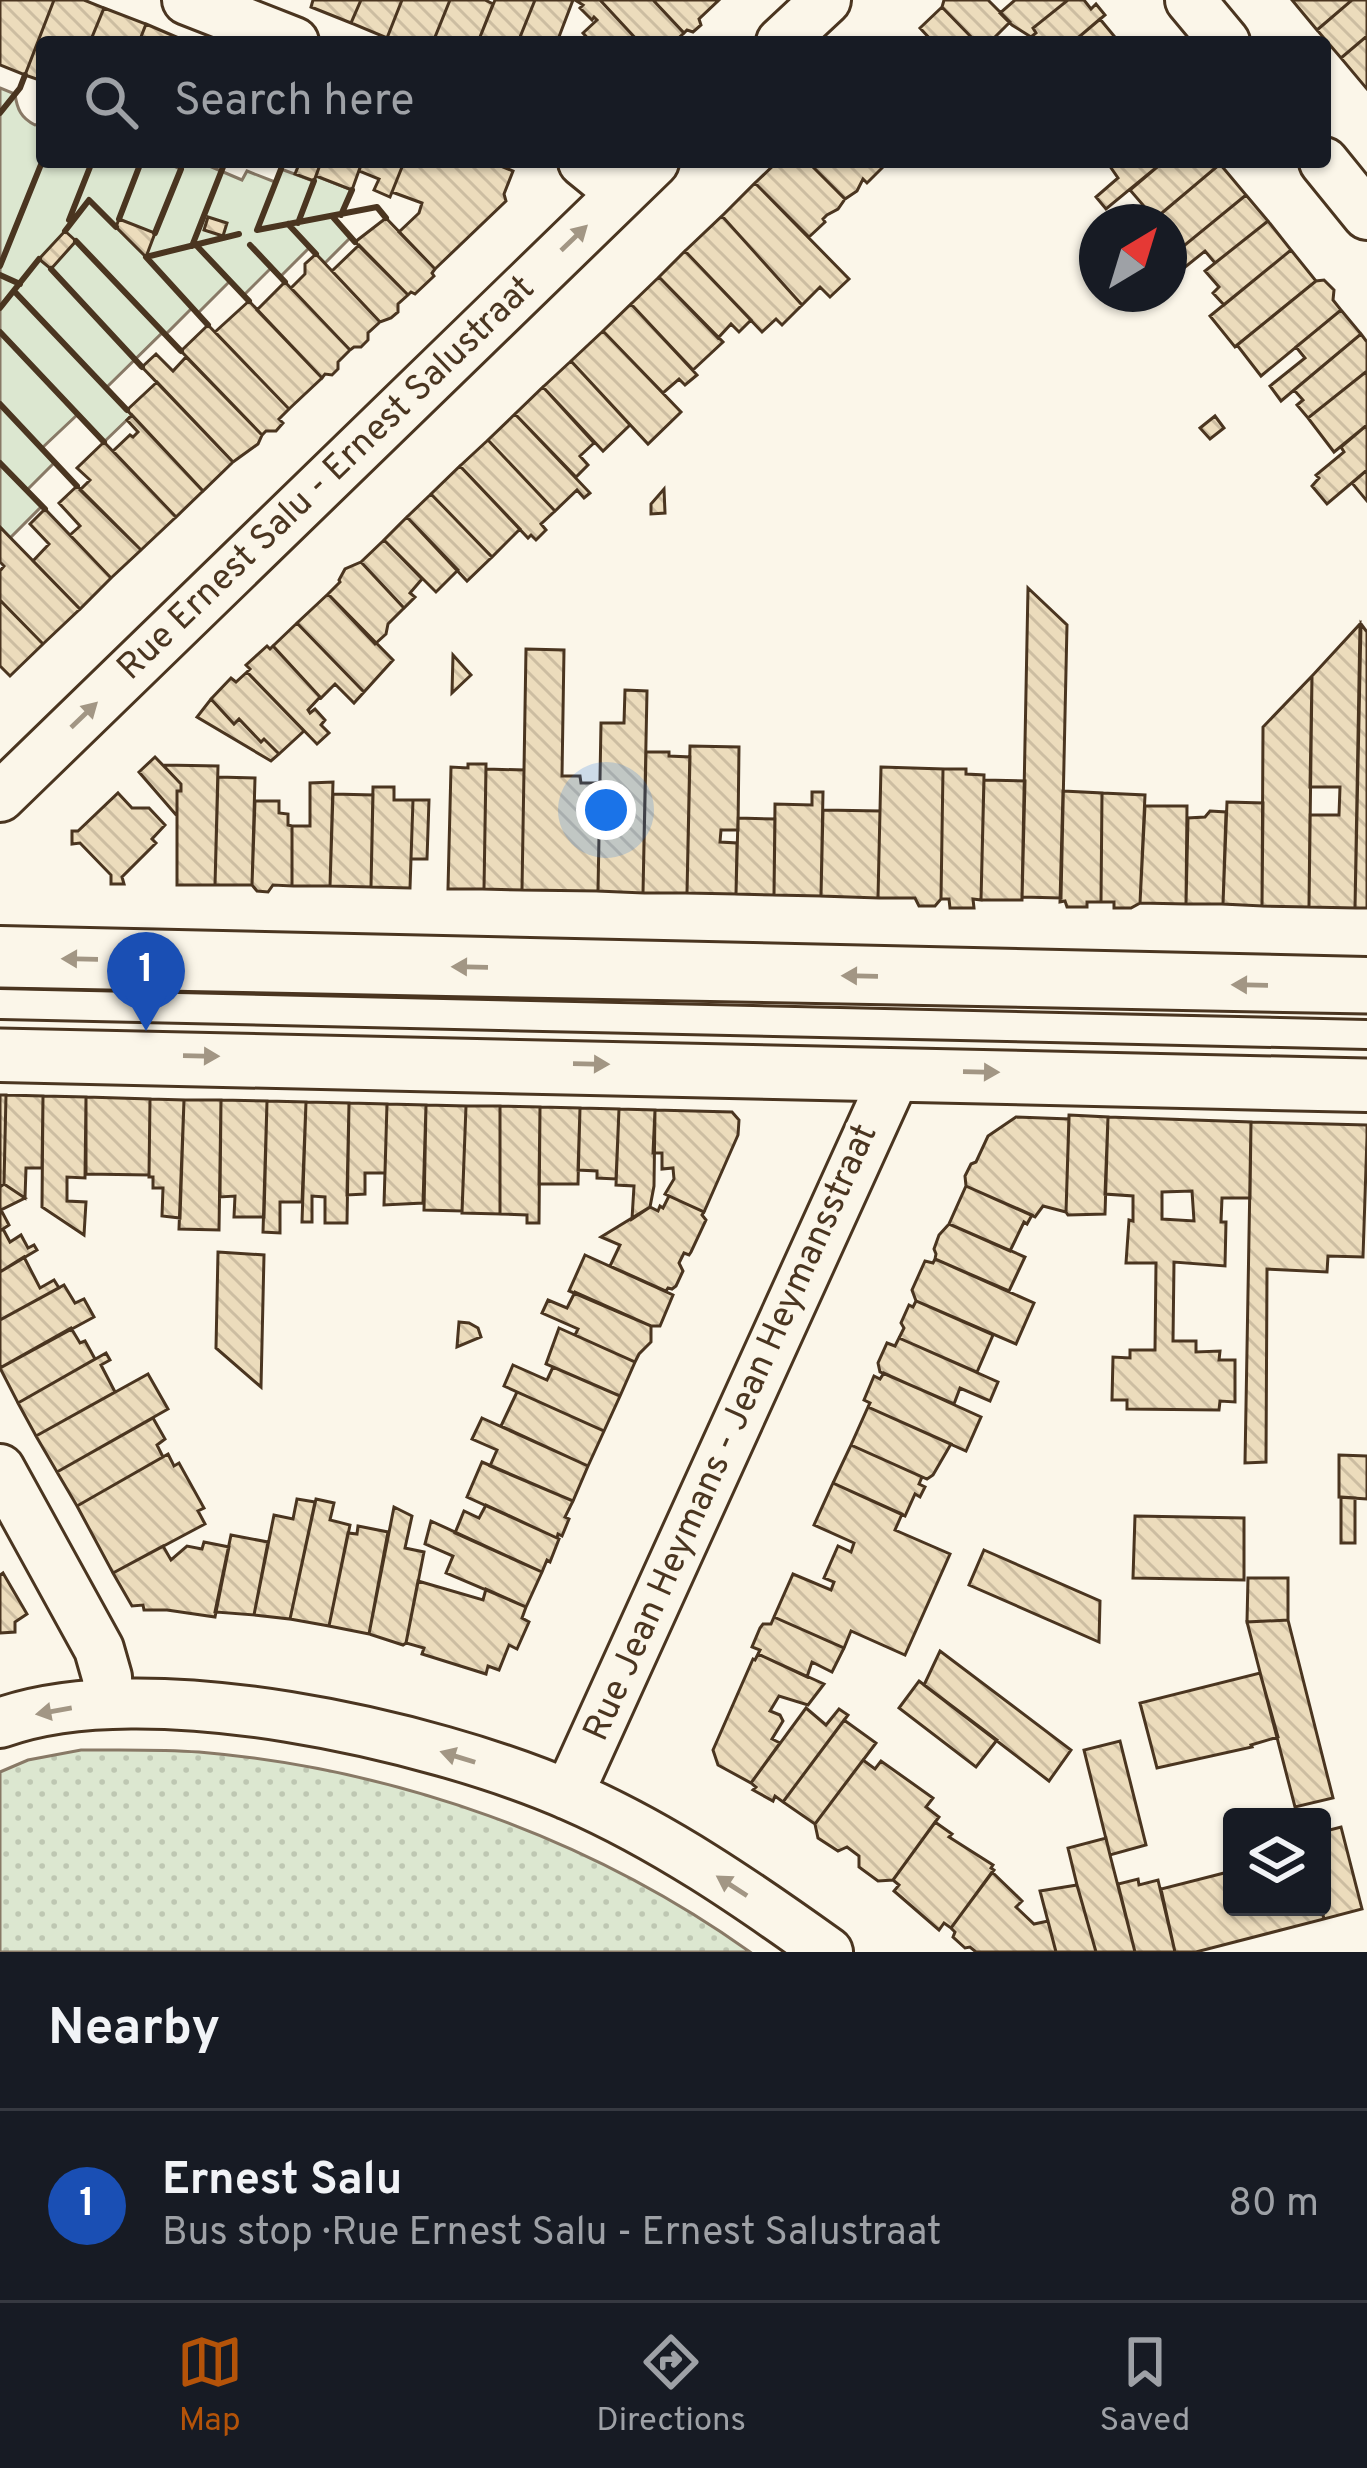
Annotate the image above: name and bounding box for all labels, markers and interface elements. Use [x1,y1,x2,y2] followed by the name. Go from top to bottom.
[36,36,1331,168] search box
[78,69,144,135] icon: search
[174,74,414,131] text: Search here
[1079,204,1187,312] north arrow
[559,225,588,253] one-way arrow
[108,267,546,691] street label: Rue Ernest Salu - Ernest Salustraat
[69,702,98,730] one-way arrow
[576,780,636,840] your location
[107,932,185,1031] pin: 1
[60,949,98,968] one-way arrow
[450,957,488,976] one-way arrow
[840,966,878,985] one-way arrow
[1230,975,1268,994] one-way arrow
[183,1046,221,1065] one-way arrow
[573,1054,611,1074] one-way arrow
[963,1063,1001,1082] one-way arrow
[575,1117,889,1749] street label: Rue Jean Heymans - Jean Heymansstraat
[34,1702,72,1720] one-way arrow
[439,1747,476,1765] one-way arrow
[1223,1808,1331,1916] map controls
[1223,1808,1331,1916] button: layers
[715,1875,748,1897] one-way arrow
[48,1998,220,2063] text: Nearby
[162,2153,402,2210] text: Ernest Salu
[79,2181,95,2230] text: 1
[1228,2181,1319,2230] text: 80 m
[162,2210,941,2259] text: Bus stop · Rue Ernest Salu - Ernest Salustraat
[177,2329,243,2443] tab: Map
[596,2329,746,2443] tab: Directions
[1100,2329,1190,2443] tab: Saved

